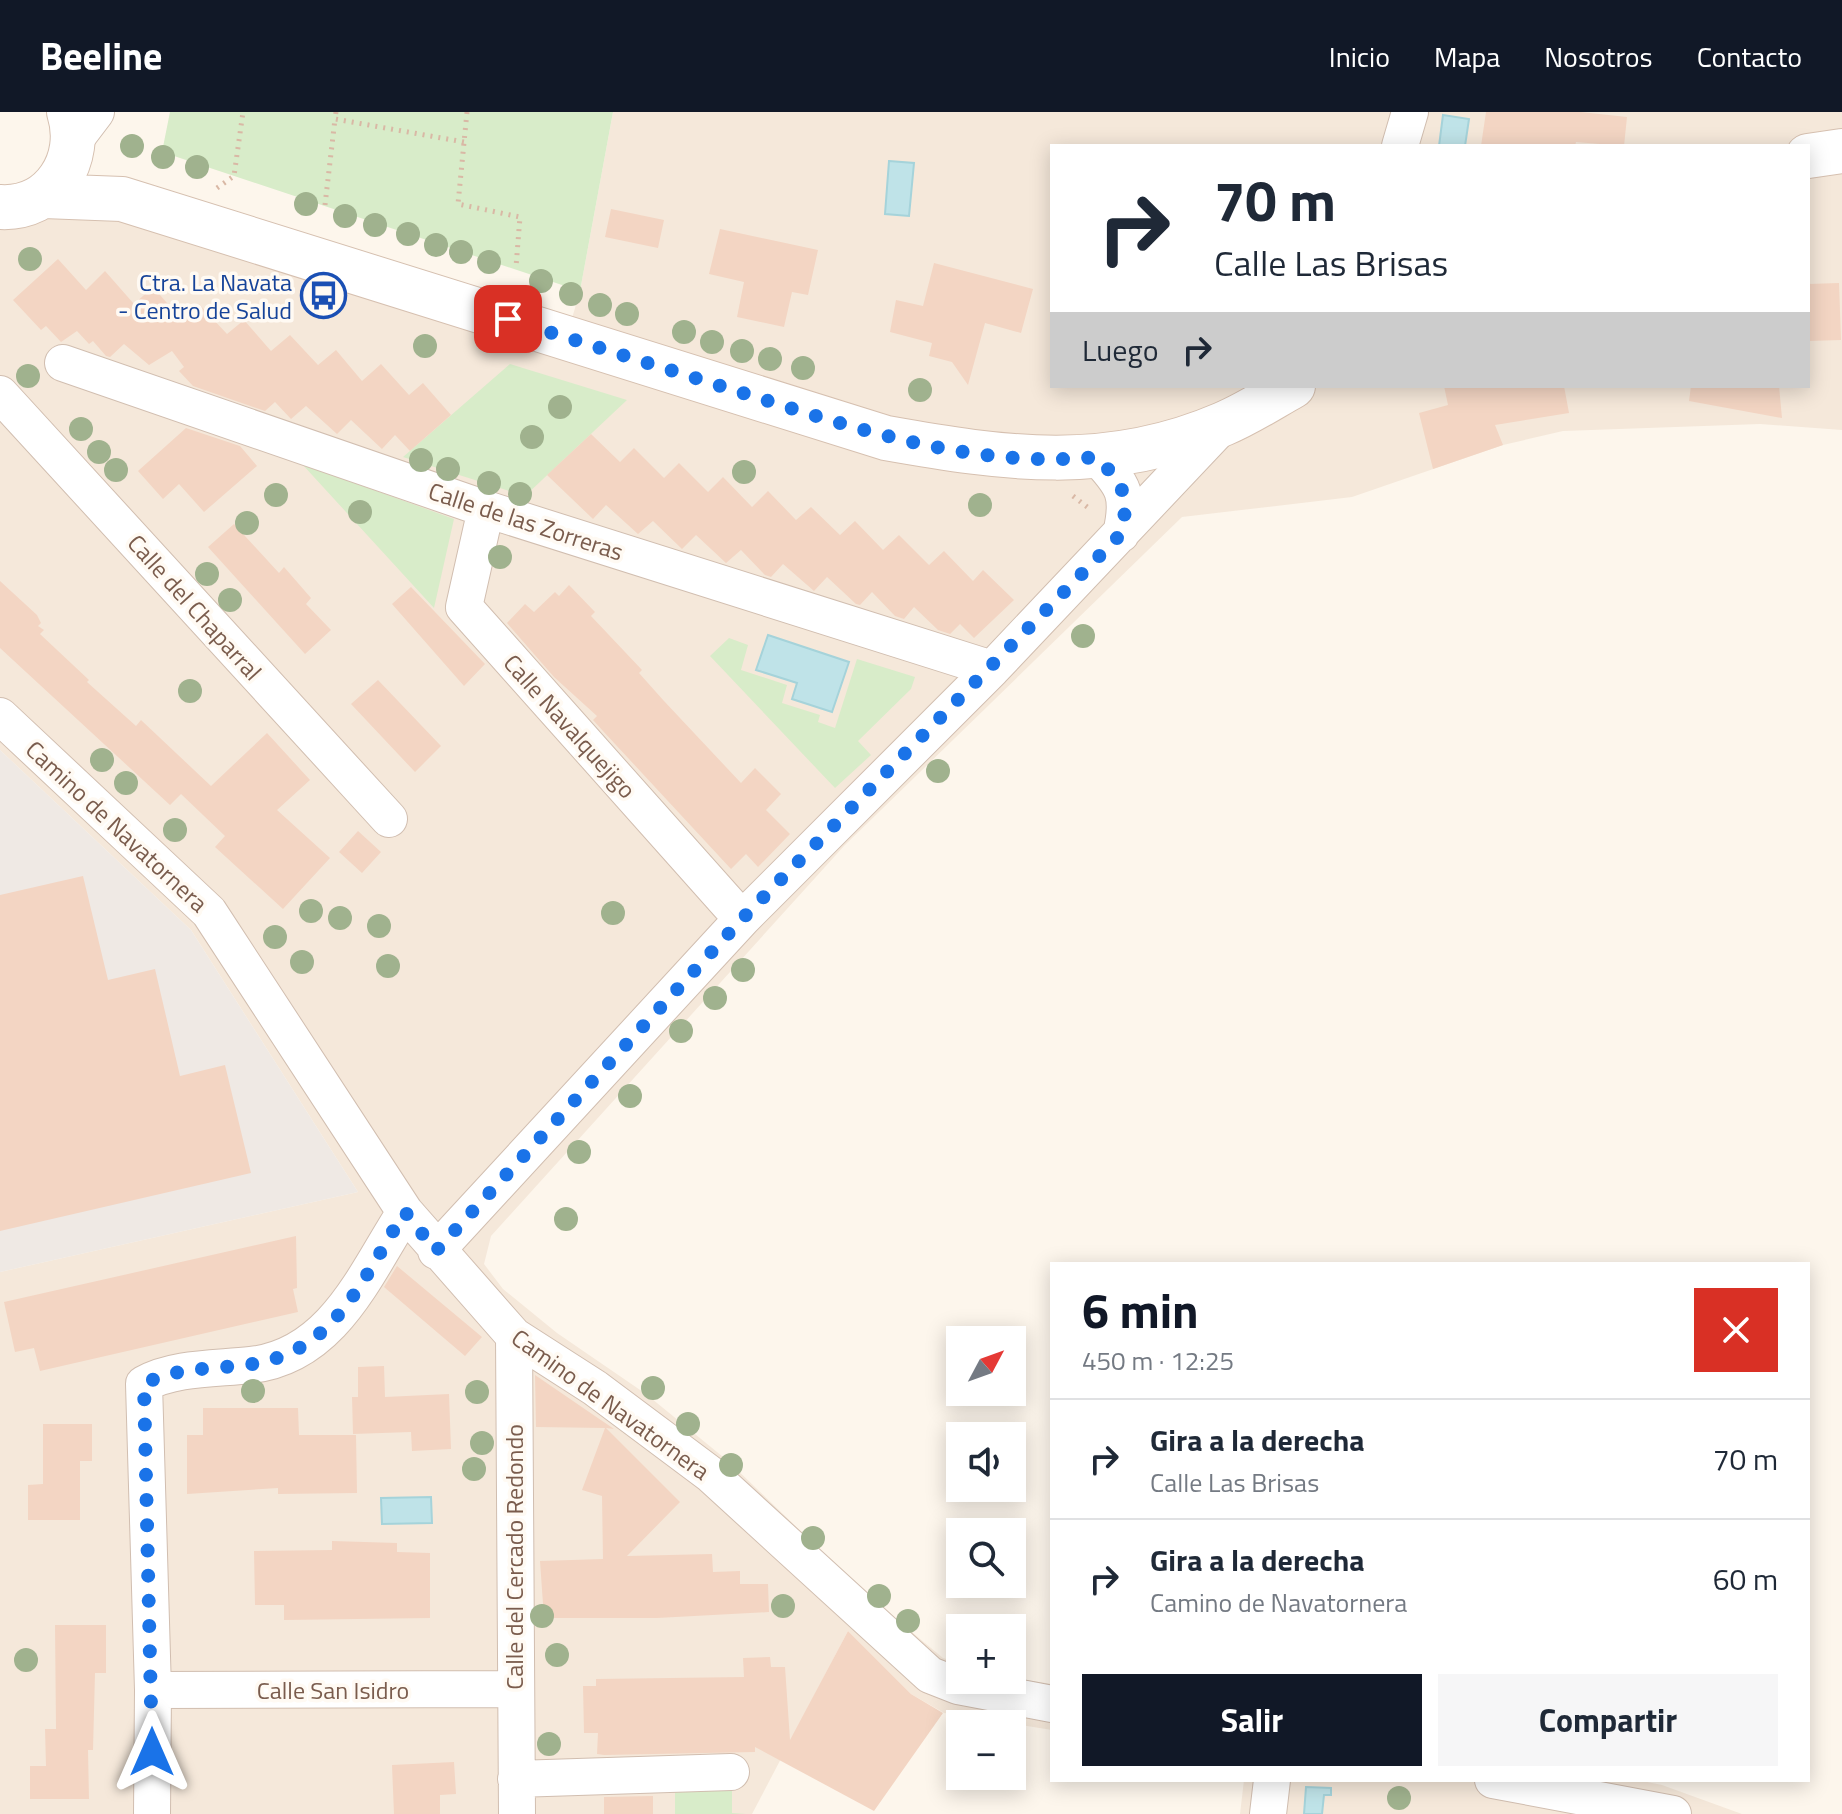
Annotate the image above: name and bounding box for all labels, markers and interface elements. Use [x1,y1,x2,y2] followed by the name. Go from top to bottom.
[40,27,162,85] text: Beeline
[1329,35,1390,78] text: Inicio
[1434,35,1500,78] text: Mapa
[1544,35,1653,78] text: Nosotros
[1697,35,1802,78] text: Contacto
[1214,158,1336,243] text: 70 m
[1082,176,1186,280] icon: right
[1214,235,1448,290] text: Calle Las Brisas
[118,264,292,328] place label: Ctra. La Navata - Centro de Salud
[299,272,347,320] bus stop icon: Ctra. La Navata - Centro de Salud
[474,285,542,353] pin
[486,297,530,341] icon: arrive
[1082,327,1159,373] text: Luego
[1175,328,1219,372] icon: right
[424,473,628,569] street label: Calle de las Zorreras
[119,526,271,688] street label: Calle del Chaparral
[495,646,645,806] street label: Calle Navalquejigo
[18,732,216,920] street label: Camino de Navatornera
[1082,1274,1199,1347] text: 6 min
[1694,1288,1778,1372] button: close
[504,1320,718,1488] street label: Camino de Navatornera
[946,1326,1026,1406] north arrow
[946,1326,1026,1790] map controls
[1082,1341,1234,1380] text: 450 m · 12:25
[1150,1417,1365,1463] text: Gira a la derecha
[946,1422,1026,1502] button: sound
[496,1424,532,1690] street label: Calle del Cercado Redondo
[1713,1436,1778,1482] text: 70 m
[1082,1437,1126,1481] icon: right
[1150,1463,1319,1502] text: Calle Las Brisas
[946,1518,1026,1598] button: search
[1150,1537,1365,1583] text: Gira a la derecha
[1713,1556,1778,1602] text: 60 m
[1082,1557,1126,1601] icon: right
[1150,1583,1407,1622] text: Camino de Navatornera
[946,1614,1026,1694] button: +
[257,1672,409,1708] street label: Calle San Isidro
[1082,1674,1422,1766] button: Salir
[1438,1674,1778,1766] button: Compartir
[110,1710,194,1794] position arrow
[946,1710,1026,1790] button: −

